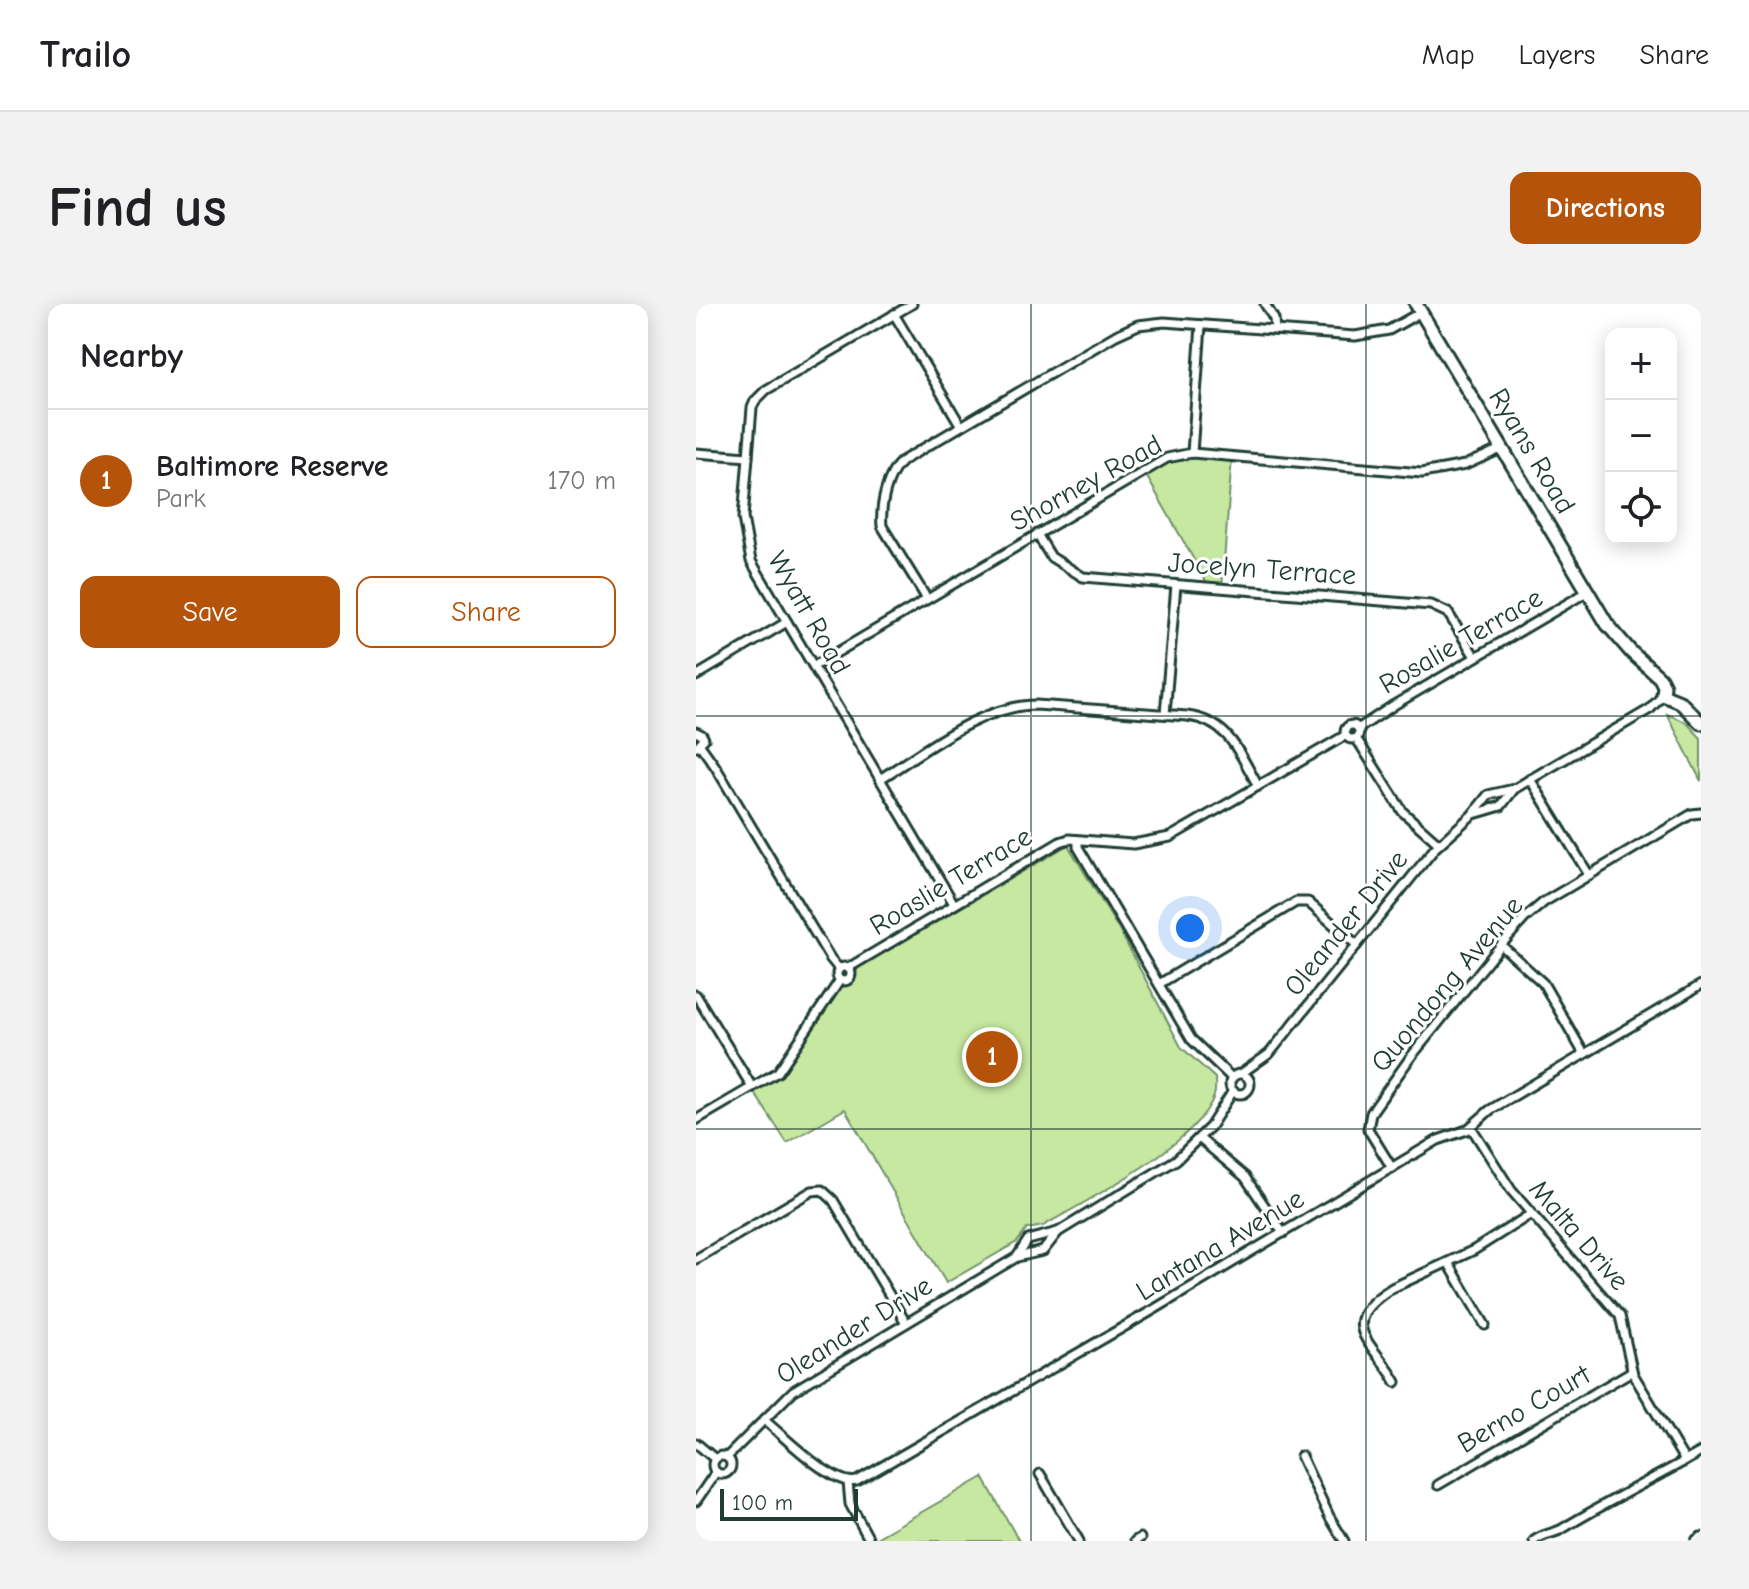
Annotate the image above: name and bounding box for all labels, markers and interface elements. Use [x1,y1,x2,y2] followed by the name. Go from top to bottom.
[40,33,131,77] text: Trailo
[1422,39,1475,71] text: Map
[1519,39,1595,71] text: Layers
[1639,39,1709,71] text: Share
[1510,172,1701,244] button: Directions
[48,176,227,240] text: Find us
[1605,328,1677,544] map controls
[1605,328,1677,400] button: +
[80,336,183,376] text: Nearby
[1482,383,1582,519] street label: Ryans Road
[1605,400,1677,472] button: −
[1005,428,1167,538] street label: Shorney Road
[156,449,389,484] text: Baltimore Reserve
[101,466,111,496] text: 1
[547,466,616,496] text: 170 m
[1605,472,1677,544] button: locate
[156,484,206,514] text: Park
[761,546,857,680] street label: Wyatt Road
[1167,546,1357,592] street label: Jocelyn Terrace
[80,576,340,648] button: Save
[356,576,616,648] button: Share
[1374,581,1548,701] street label: Rosalie Terrace
[864,820,1038,942] street label: Roaslie Terrace
[1278,844,1414,1002] street label: Oleander Drive
[1364,890,1530,1078] street label: Quondong Avenue
[1170,908,1210,948] your location
[966,1027,1018,1087] pin: 1
[1523,1173,1635,1297] street label: Malta Drive
[1130,1182,1310,1308] street label: Lantana Avenue
[770,1269,938,1391] street label: Oleander Drive
[1452,1358,1597,1460] street label: Berno Court
[720,1485,858,1521] scale bar
[732,1490,793,1516] text: 100 m

